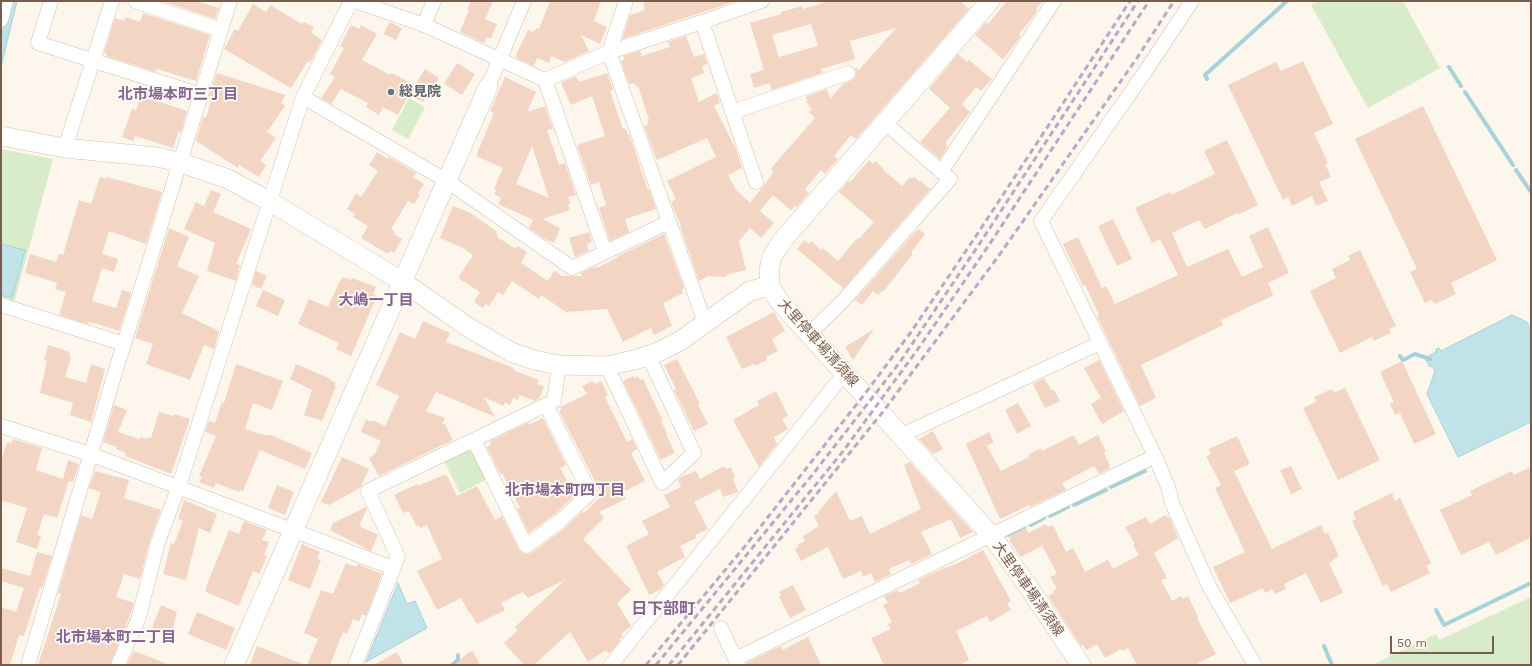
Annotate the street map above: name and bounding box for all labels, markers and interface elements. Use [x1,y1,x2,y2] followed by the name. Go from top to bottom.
[399,84,441,100] place label: 総見院
[118,86,238,104] district label: 北市場本町三丁目
[386,87,396,97] marker: 総見院
[339,292,413,310] district label: 大嶋一丁目
[774,296,862,390] street label: 大里停車場清須線
[505,482,625,500] district label: 北市場本町四丁目
[989,538,1067,640] street label: 大里停車場清須線
[631,599,695,619] district label: 日下部町
[1392,628,1496,654] scale bar
[56,629,176,647] district label: 北市場本町二丁目
[1397,636,1427,650] text: 50 m

